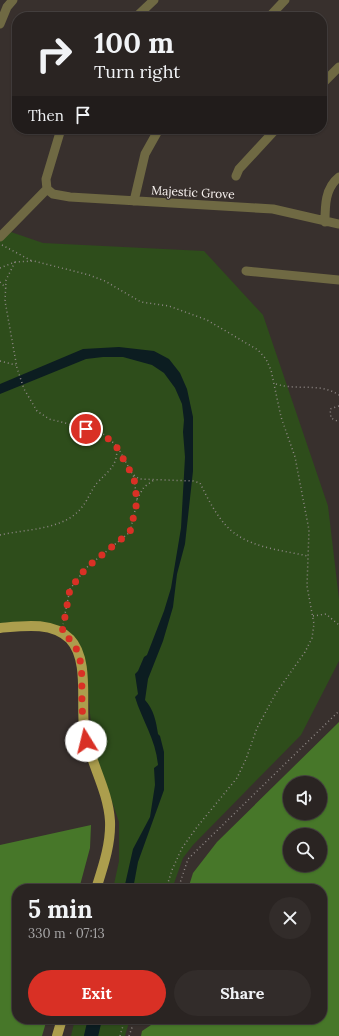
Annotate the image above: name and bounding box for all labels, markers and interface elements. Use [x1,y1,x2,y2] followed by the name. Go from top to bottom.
[94,25,174,61] text: 100 m
[28,28,80,80] icon: right
[94,60,180,83] text: Turn right
[72,104,94,126] icon: arrive
[28,106,64,125] text: Then
[151,182,236,202] street label: Majestic Grove
[69,412,103,446] pin
[75,418,97,440] icon: arrive
[65,720,107,762] position arrow
[283,776,327,872] map controls
[283,776,327,820] button: sound
[283,828,327,872] button: search
[28,894,93,925] text: 5 min
[269,897,311,939] button: close
[28,925,105,942] text: 330 m · 07:13
[28,970,166,1016] button: Exit
[174,970,311,1016] button: Share

